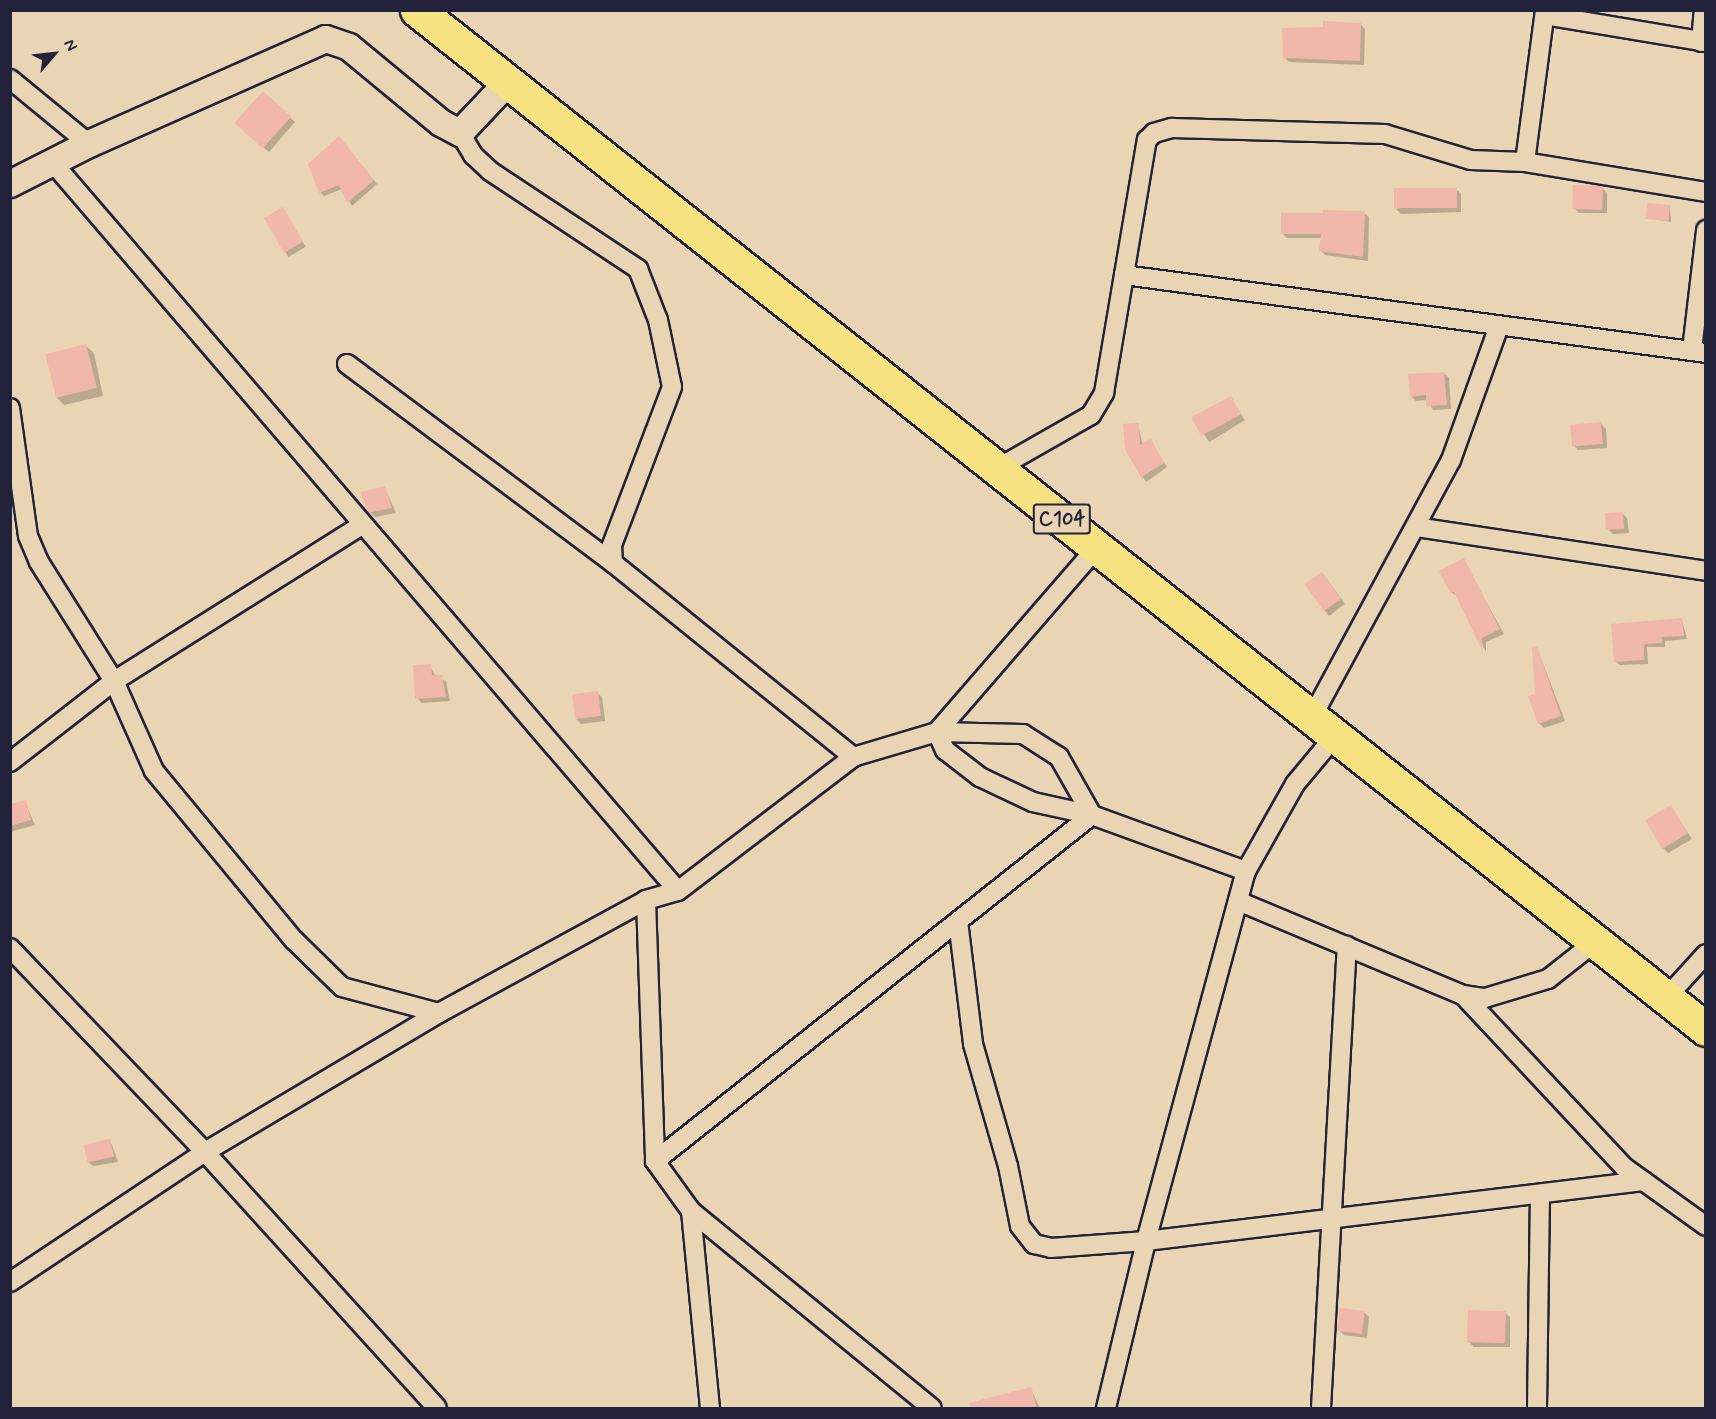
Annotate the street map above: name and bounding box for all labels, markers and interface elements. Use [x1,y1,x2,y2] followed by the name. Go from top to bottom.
[24,24,84,84] north arrow
[59,36,82,55] text: N
[1032,502,1092,536] road number: C104

